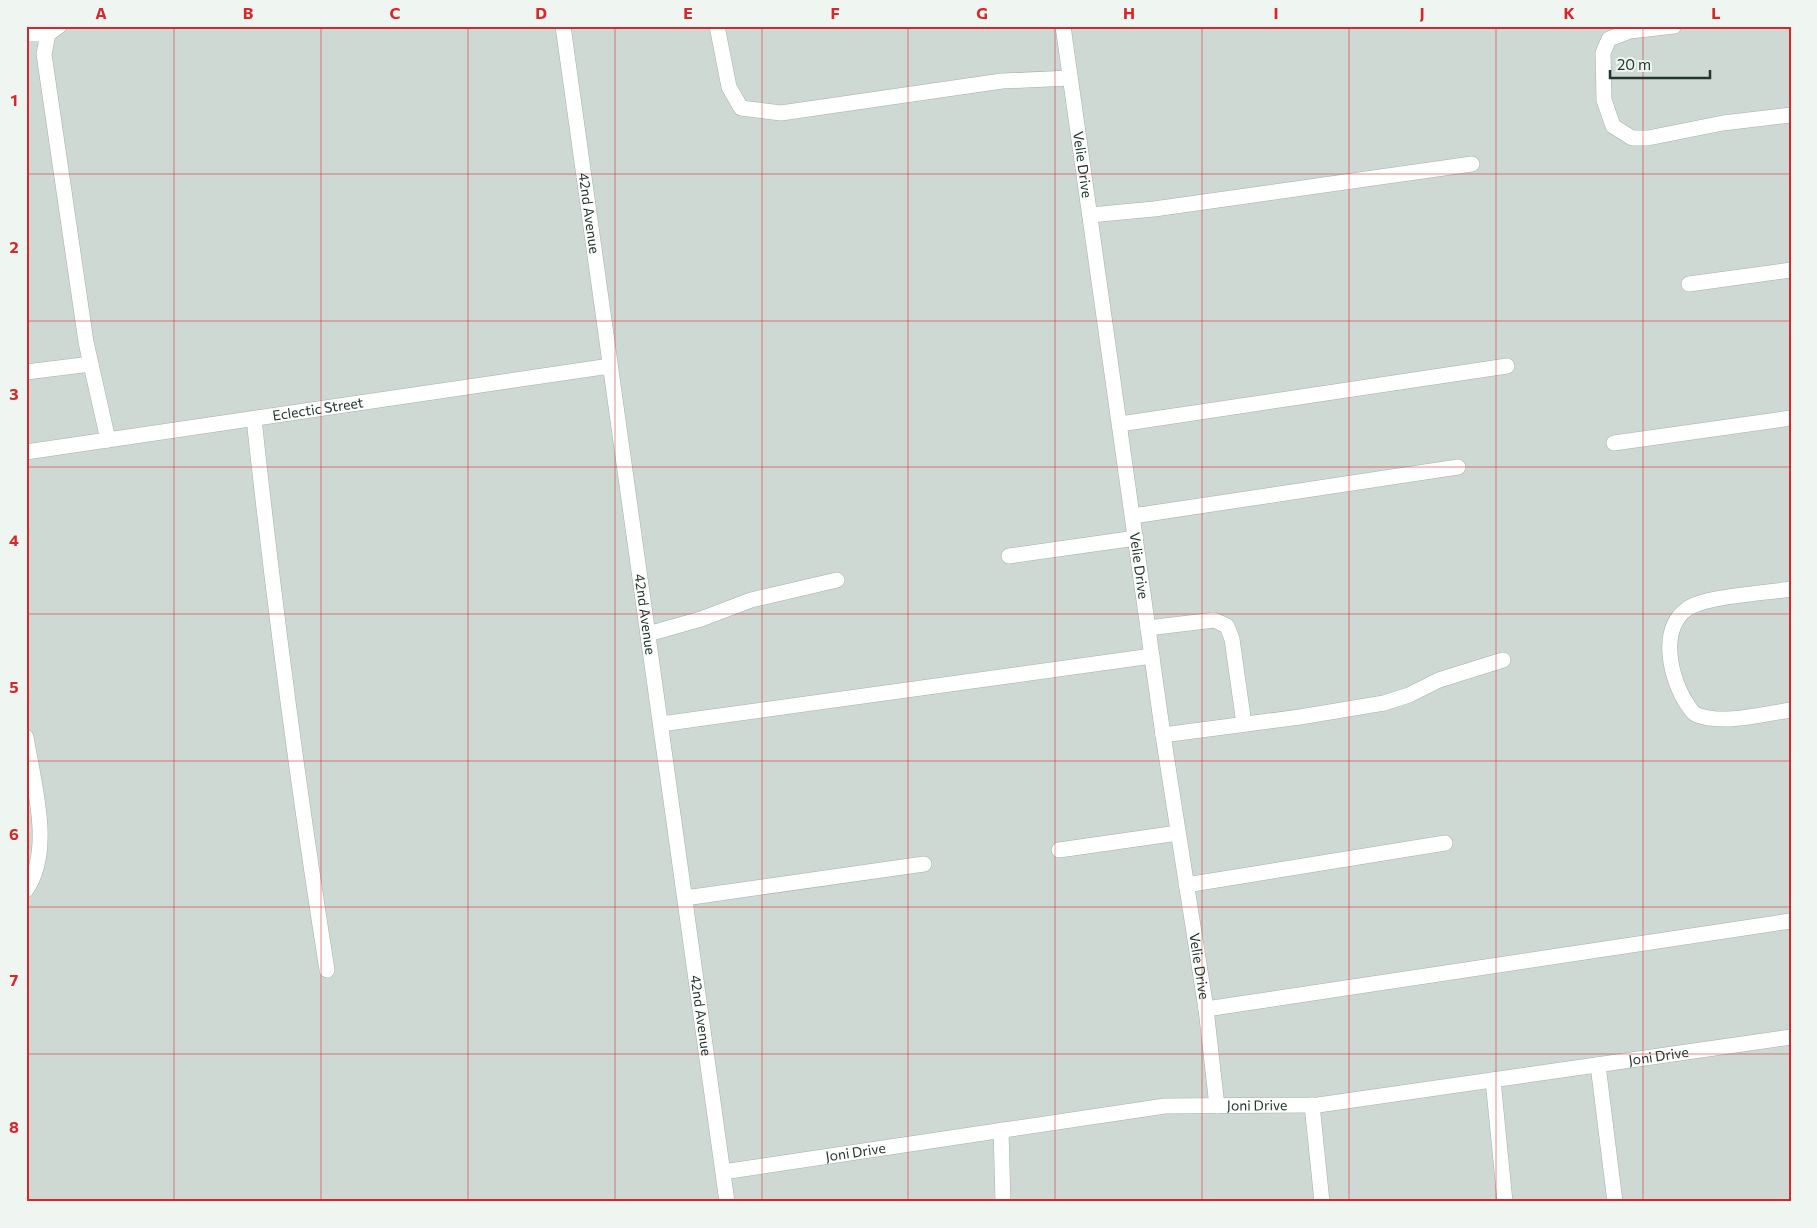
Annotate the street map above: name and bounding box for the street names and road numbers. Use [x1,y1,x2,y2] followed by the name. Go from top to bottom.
[1070,130,1096,199] street label: Velie Drive
[576,172,604,255] street label: 42nd Avenue
[271,393,365,424] street label: Eclectic Street
[1127,531,1153,600] street label: Velie Drive
[631,573,660,656] street label: 42nd Avenue
[1186,932,1213,1001] street label: Velie Drive
[687,974,716,1057] street label: 42nd Avenue
[1627,1043,1690,1068] street label: Joni Drive
[1227,1096,1287,1114] street label: Joni Drive
[824,1139,887,1165] street label: Joni Drive

